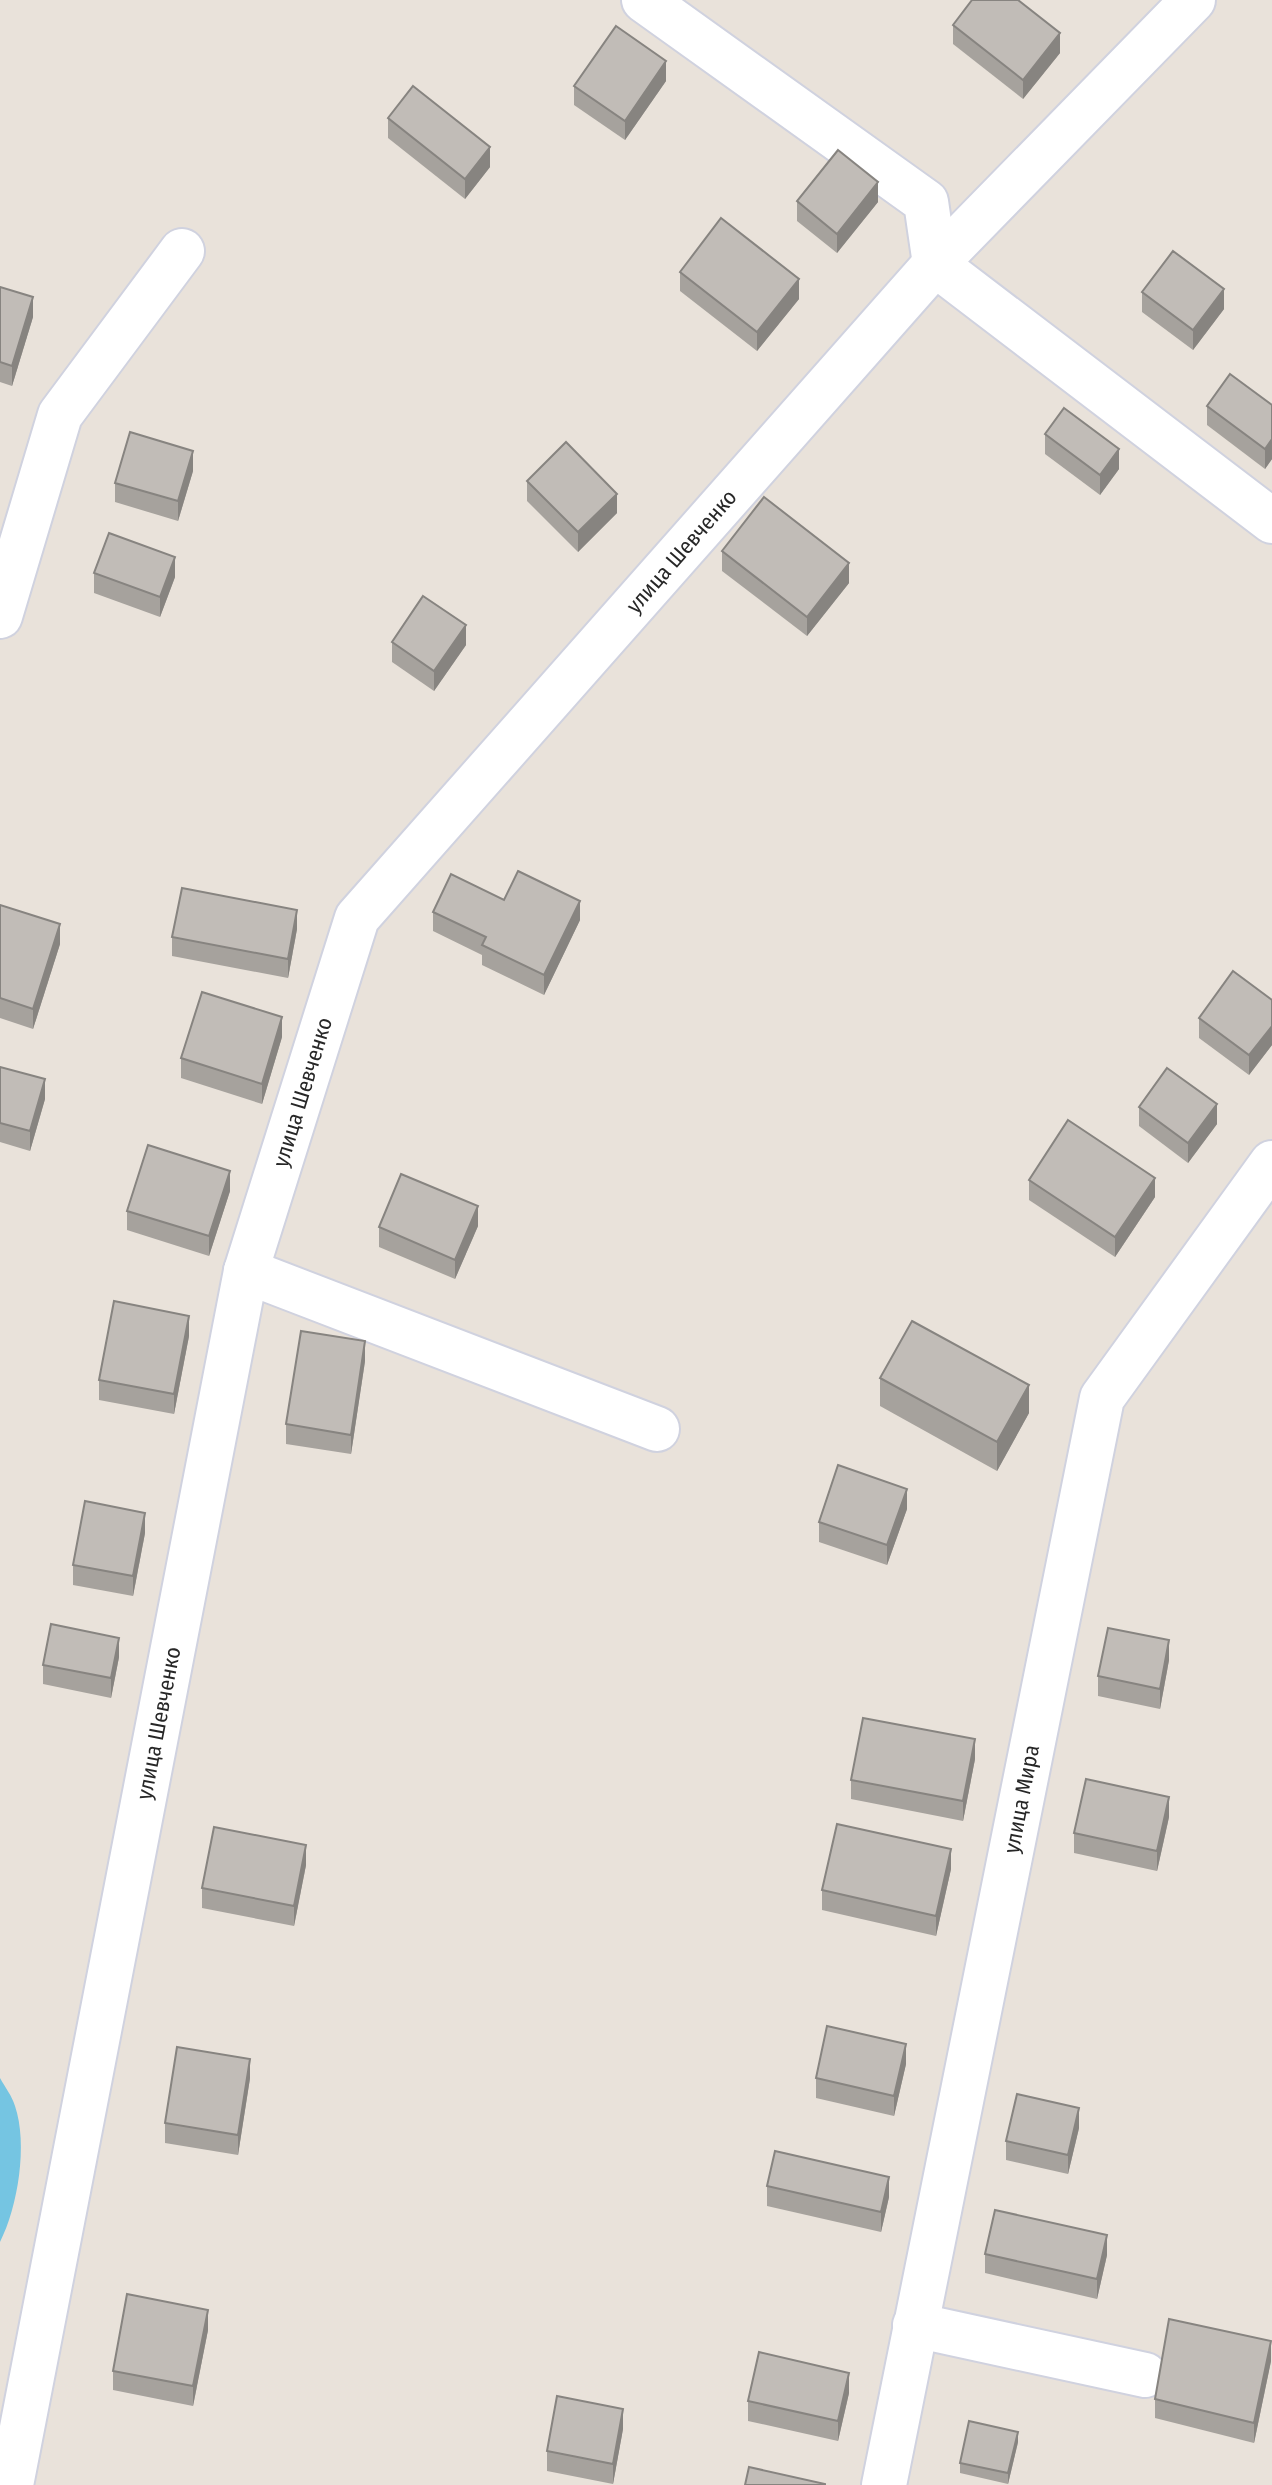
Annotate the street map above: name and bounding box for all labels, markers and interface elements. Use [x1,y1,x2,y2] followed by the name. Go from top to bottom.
[620,484,742,619] street label: улица Шевченко
[267,1014,338,1170] street label: улица Шевченко
[130,1644,187,1802] street label: улица Шевченко
[998,1743,1045,1856] street label: улица Мира

